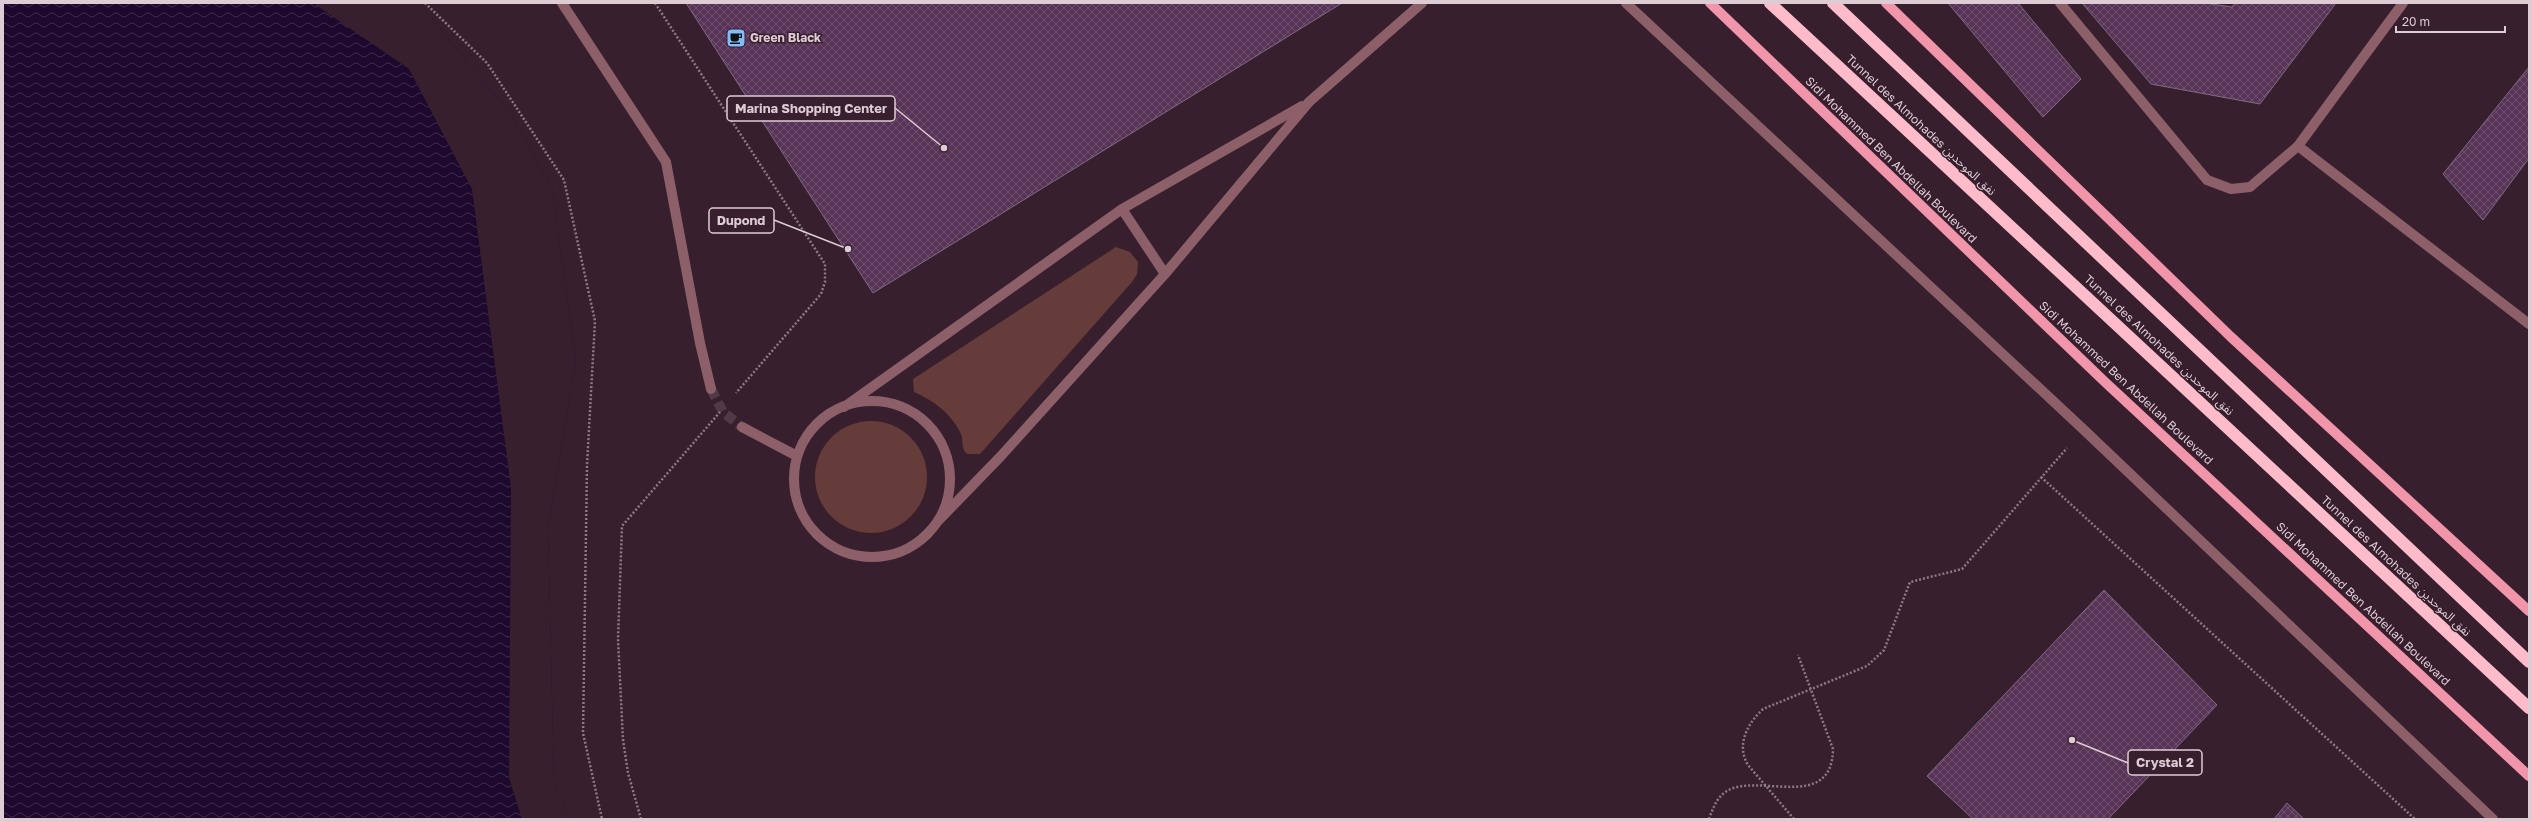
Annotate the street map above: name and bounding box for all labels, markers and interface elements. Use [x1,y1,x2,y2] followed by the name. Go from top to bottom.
[2396,8,2505,34] scale bar
[2402,14,2430,29] text: 20 m
[725,27,747,49] cafe icon: Green Black
[750,30,821,45] place label: Green Black
[1843,51,1999,199] street label: Tunnel des Almohades نفق الموحدين
[1802,73,1980,246] street label: Sidi Mohammed Ben Abdellah Boulevard
[727,96,895,121] callout: Marina Shopping Center
[735,100,887,116] text: Marina Shopping Center
[709,208,774,233] callout: Dupond
[717,212,765,228] text: Dupond
[2081,271,2237,419] street label: Tunnel des Almohades نفق الموحدين
[2036,298,2217,467] street label: Sidi Mohammed Ben Abdellah Boulevard
[2318,492,2474,640] street label: Tunnel des Almohades نفق الموحدين
[2273,519,2454,688] street label: Sidi Mohammed Ben Abdellah Boulevard
[2128,750,2202,775] callout: Crystal 2
[2136,754,2194,770] text: Crystal 2

